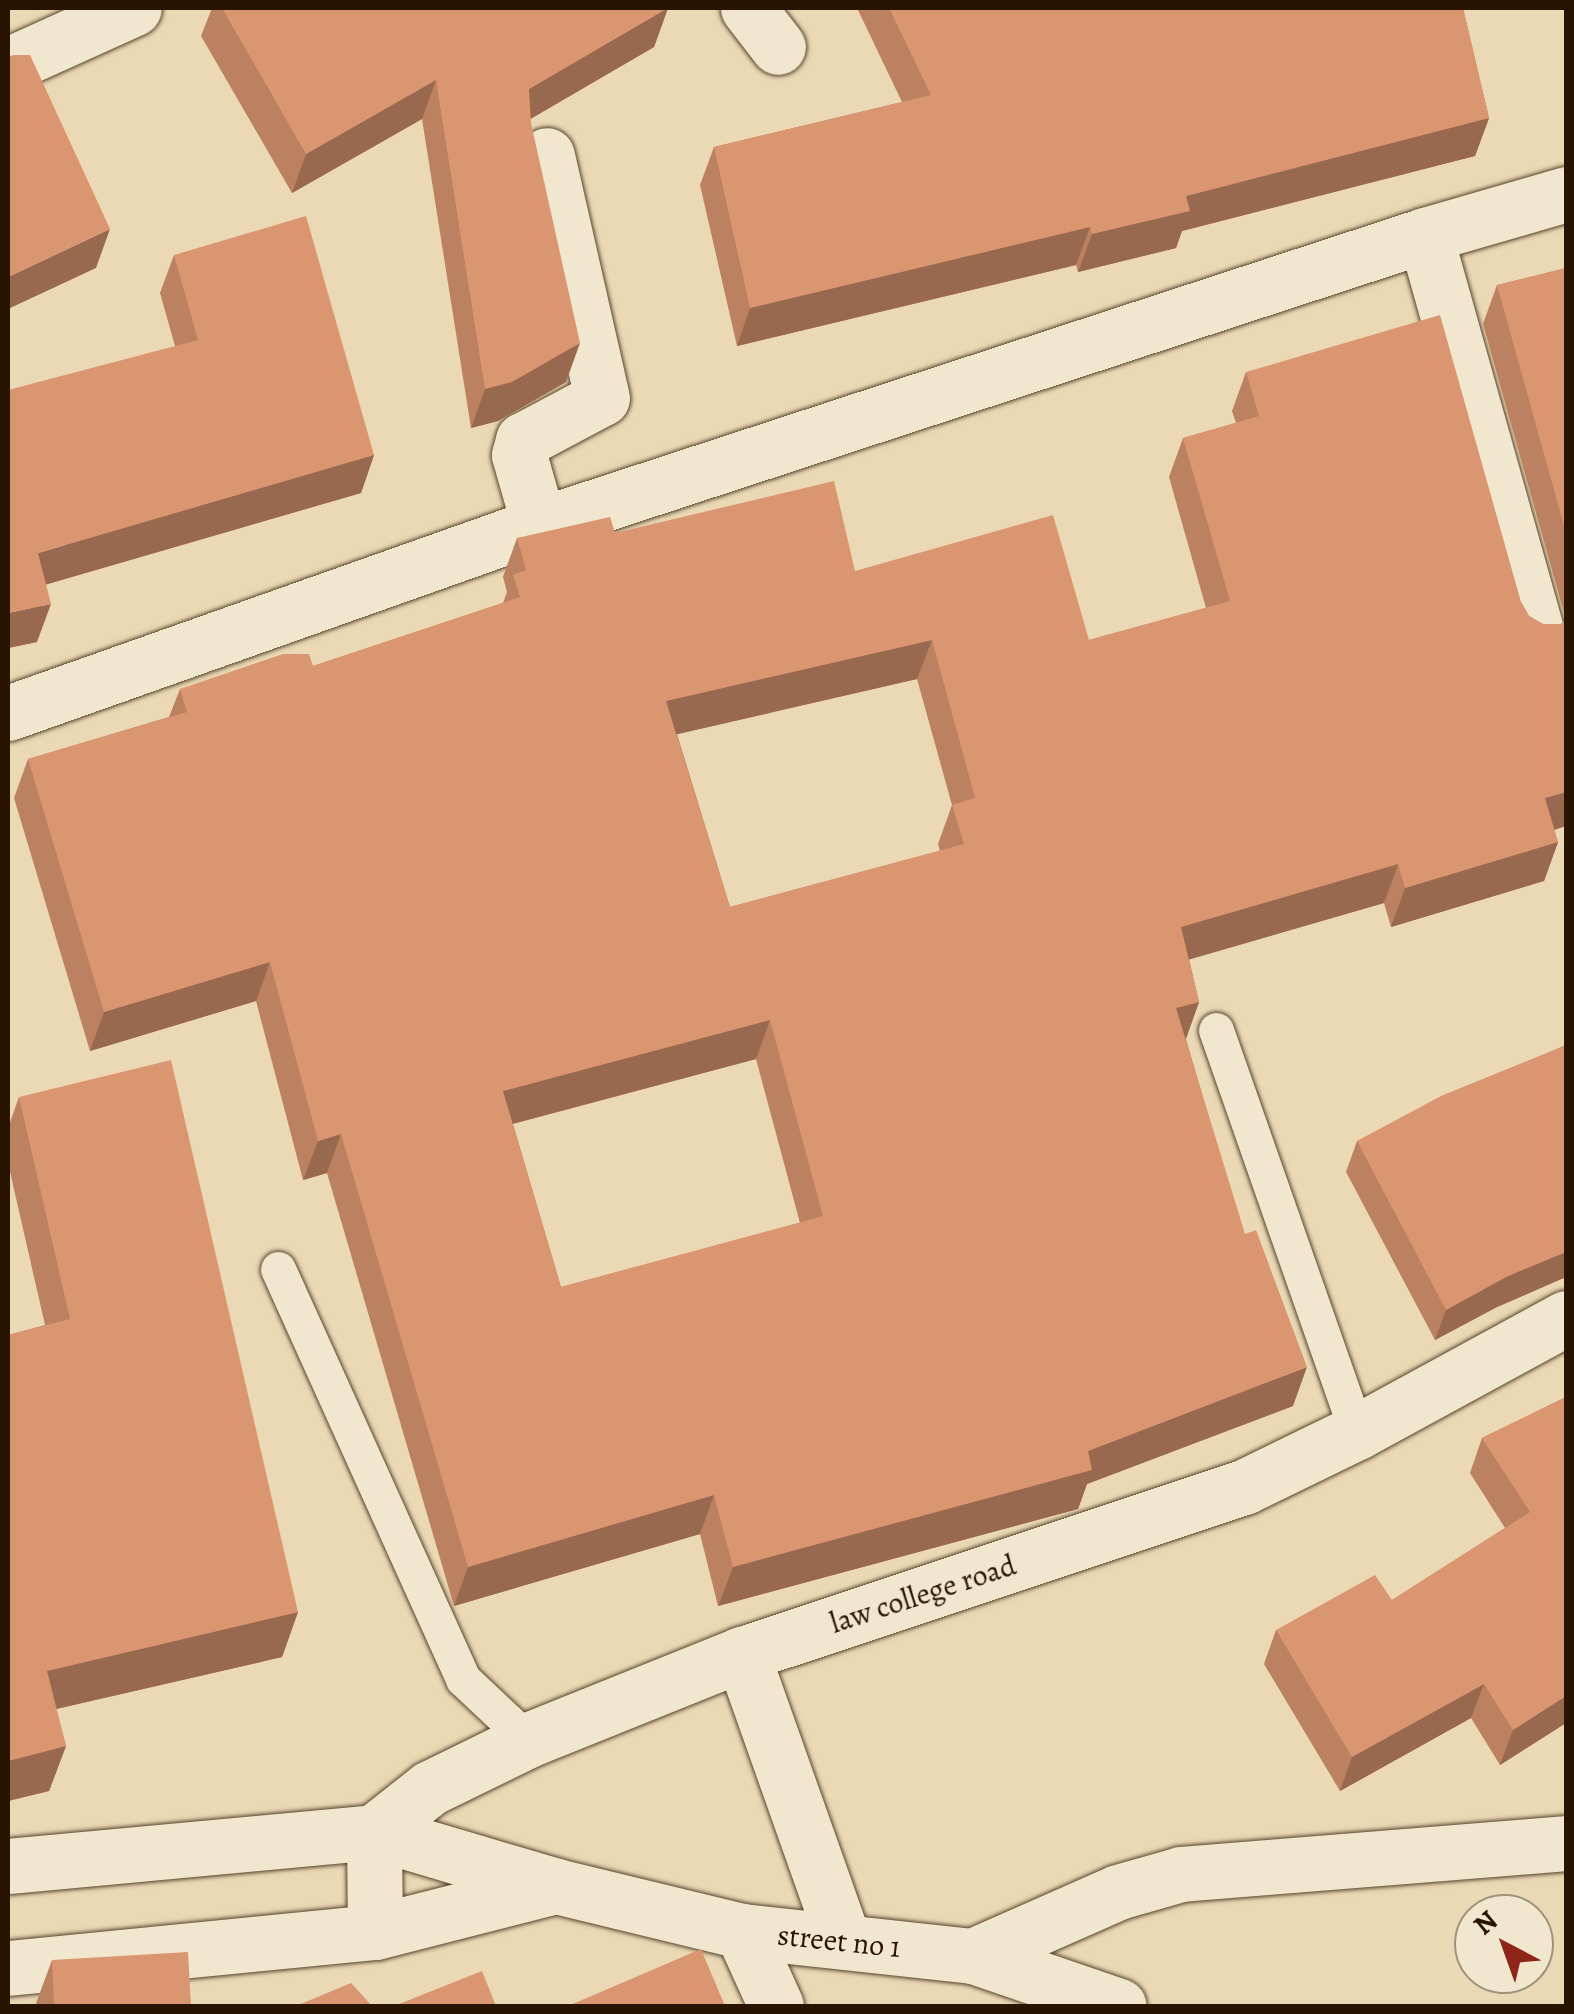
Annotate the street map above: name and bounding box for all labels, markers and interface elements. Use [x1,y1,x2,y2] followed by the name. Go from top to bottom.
[825,1547,1021,1641] street label: law college road
[1454,1894,1554,1994] north arrow
[1465,1902,1506,1944] text: N
[776,1917,902,1965] street label: street no 1

